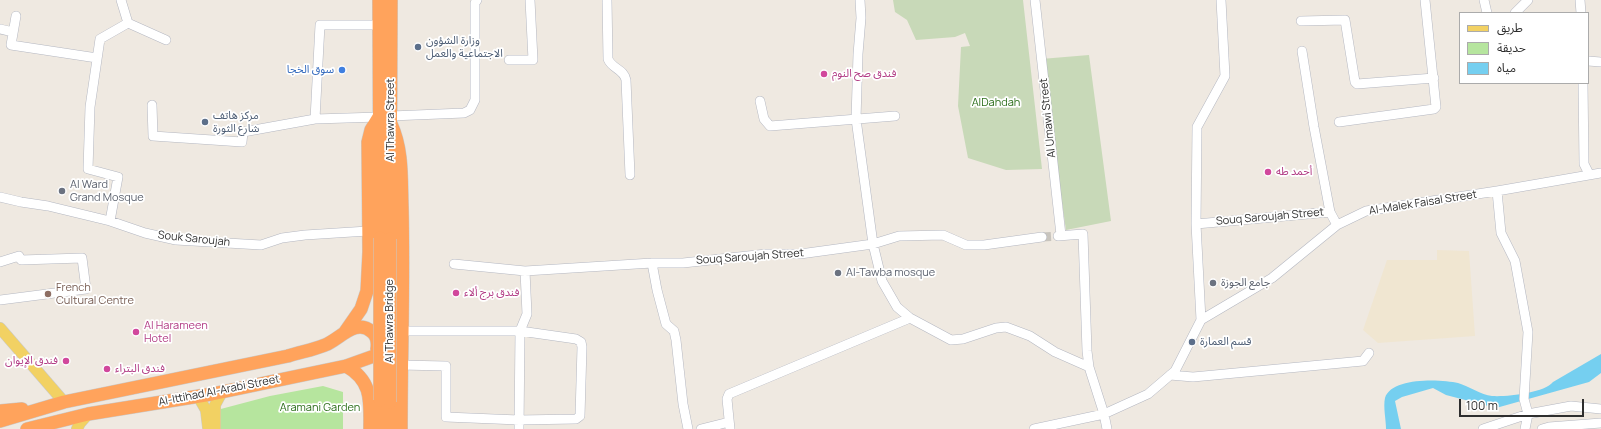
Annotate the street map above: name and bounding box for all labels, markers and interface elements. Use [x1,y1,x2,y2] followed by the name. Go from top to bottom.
[1459,12,1589,84] legend
[1497,19,1523,36] text: طريق
[426,34,503,60] place label: وزارة الشؤون الاجتماعية والعمل
[1497,39,1526,56] text: حديقة
[413,42,423,52] marker: وزارة الشؤون الاجتماعية والعمل
[1497,59,1516,76] text: مياه
[287,63,334,77] place label: سوق الخجا
[337,65,347,75] marker: سوق الخجا
[832,67,896,81] place label: فندق صح النوم
[819,69,829,79] marker: فندق صح النوم
[1037,77,1059,159] street label: Al Umawi Street
[384,78,398,162] street label: Al Thawra Street
[972,96,1020,110] park label: AlDahdah
[213,109,259,135] place label: مركز هاتف شارع الثورة
[200,117,210,127] marker: مركز هاتف شارع الثورة
[1276,165,1312,179] place label: أحمد طه
[1263,167,1273,177] marker: أحمد طه
[70,178,144,204] place label: Al Ward Grand Mosque
[57,186,67,196] marker: Al Ward Grand Mosque
[1368,188,1478,218] street label: Al-Malek Faisal Street
[1216,206,1324,228] street label: Souq Saroujah Street
[157,229,231,249] street label: Souk Saroujah
[696,247,804,267] street label: Souq Saroujah Street
[846,266,935,280] place label: Al-Tawba mosque
[833,268,843,278] marker: Al-Tawba mosque
[1221,276,1270,290] place label: جامع الجوزة
[1208,278,1218,288] marker: جامع الجوزة
[383,279,397,363] street label: Al Thawra Bridge
[56,281,134,307] place label: French Cultural Centre
[464,286,519,300] place label: فندق برج ألاء
[451,288,461,298] marker: فندق برج ألاء
[43,289,53,299] marker: French Cultural Centre
[144,319,208,345] place label: Al Harameen Hotel
[131,327,141,337] marker: Al Harameen Hotel
[1200,335,1251,349] place label: قسم العمارة
[1187,337,1197,347] marker: قسم العمارة
[5,354,58,368] place label: فندق الإيوان
[61,356,71,366] marker: فندق الإيوان
[115,362,165,376] place label: فندق البتراء
[102,364,112,374] marker: فندق البتراء
[157,373,281,409] street label: Al-Ittihad Al-Arabi Street
[1461,391,1586,417] scale bar
[1466,397,1498,414] text: 100 m
[280,401,360,415] park label: Aramani Garden

